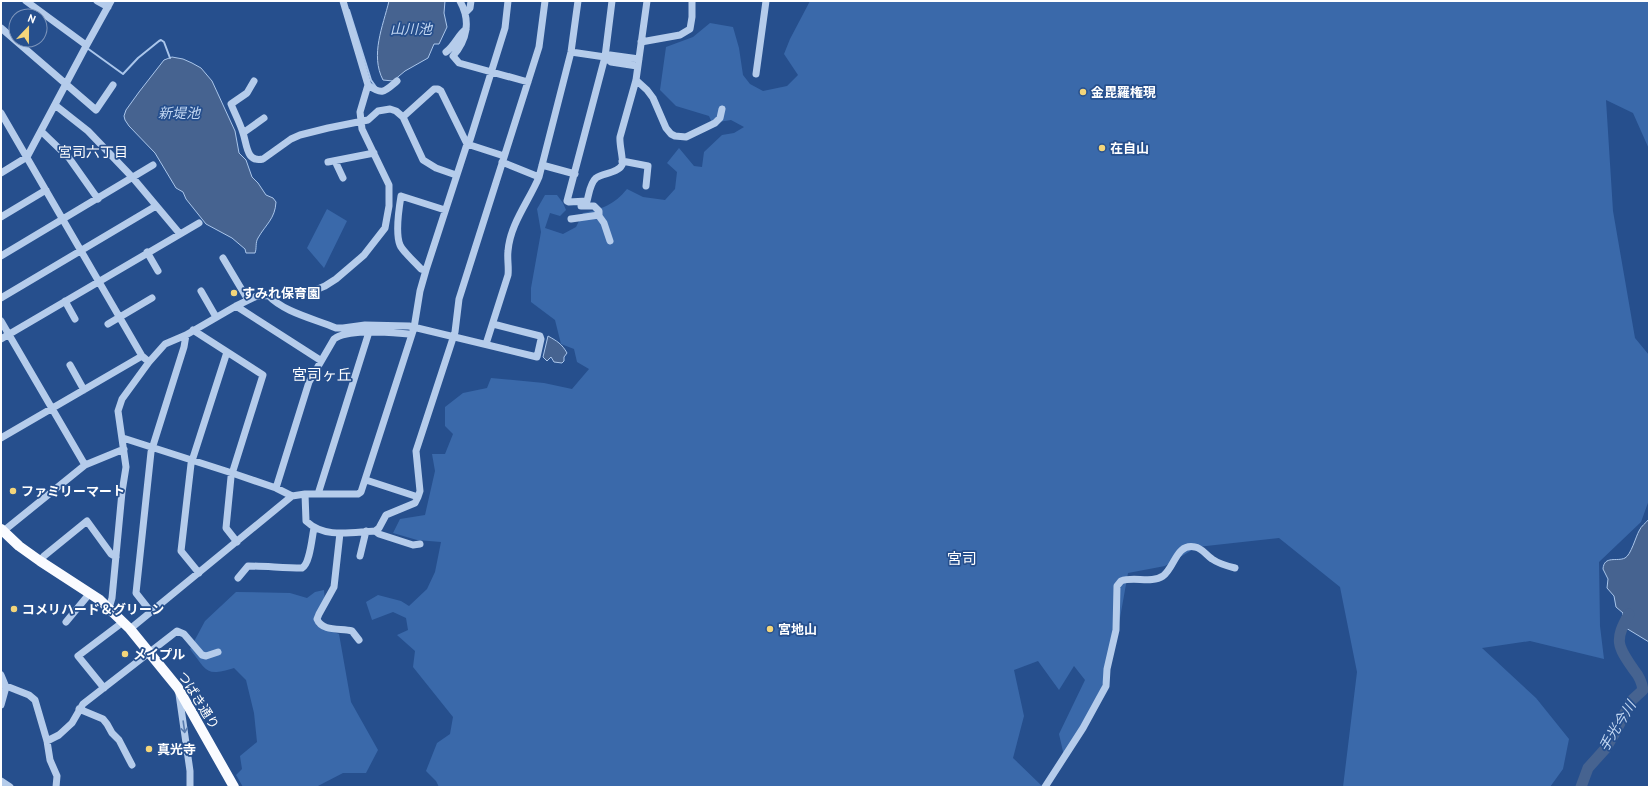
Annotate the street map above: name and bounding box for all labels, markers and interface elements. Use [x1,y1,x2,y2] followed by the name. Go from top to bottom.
[8,8,48,48] north arrow
[26,11,38,27] text: N
[390,20,434,38] water label: 山川池
[1091,84,1156,101] place label: 金毘羅権現
[1078,87,1088,97] marker: 金毘羅権現
[158,104,202,122] water label: 新堤池
[1110,140,1149,157] place label: 在自山
[58,143,128,161] district label: 宮司六丁目
[1097,143,1107,153] marker: 在自山
[242,285,320,302] place label: すみれ保育園
[229,288,239,298] marker: すみれ保育園
[292,365,352,384] district label: 宮司ヶ丘
[21,483,125,500] place label: ファミリーマート
[8,486,18,496] marker: ファミリーマート
[947,549,977,568] district label: 宮司
[22,601,164,618] place label: コメリハード＆グリーン
[9,604,19,614] marker: コメリハード＆グリーン
[778,621,817,638] place label: 宮地山
[765,624,775,634] marker: 宮地山
[133,646,185,663] place label: メイプル
[120,649,130,659] marker: メイプル
[174,668,223,732] street label: つばき通り
[1595,696,1641,755] water label: 手光今川
[180,720,188,733] one-way arrow
[157,741,196,758] place label: 真光寺
[144,744,154,754] marker: 真光寺

